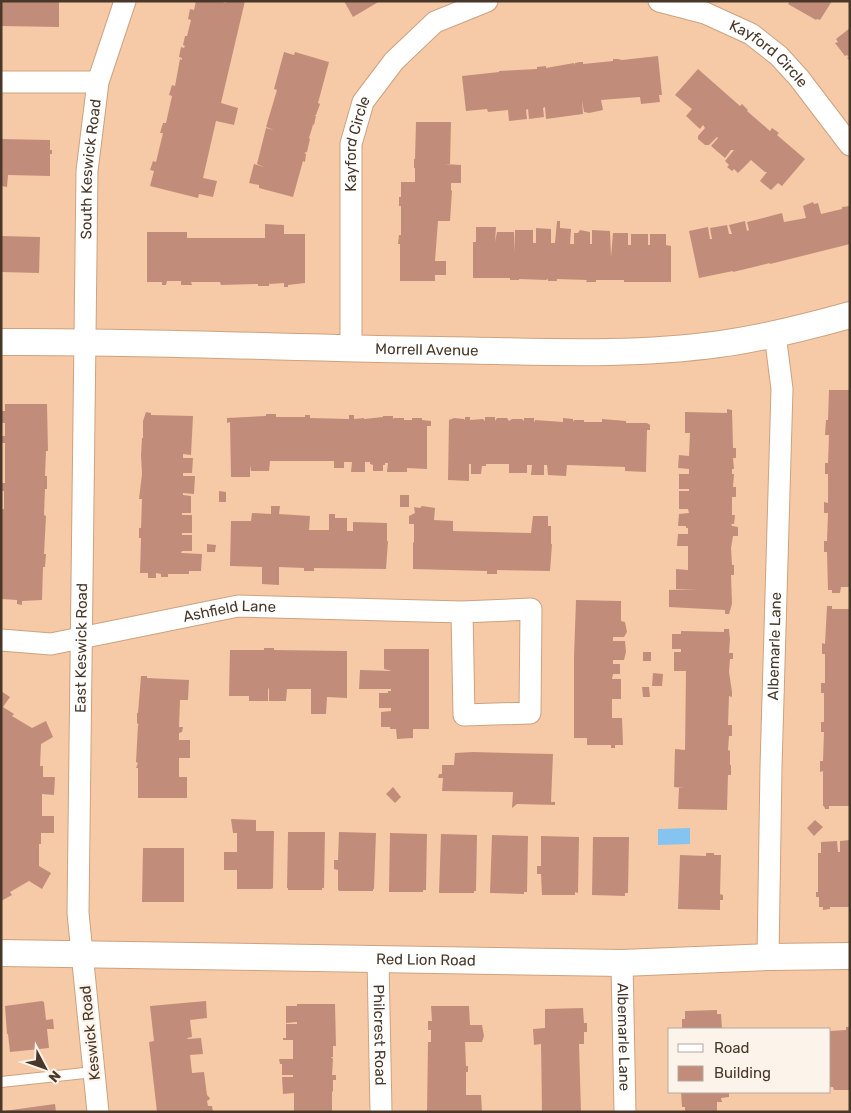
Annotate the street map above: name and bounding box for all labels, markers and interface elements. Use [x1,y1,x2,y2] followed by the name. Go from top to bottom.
[727,16,812,91] street label: Kayford Circle
[342,92,374,192] street label: Kayford Circle
[77,98,105,240] street label: South Keswick Road
[375,340,479,360] street label: Morrell Avenue
[71,583,91,713] street label: East Keswick Road
[764,592,785,701] street label: Albemarle Lane
[181,597,276,626] street label: Ashfield Lane
[376,950,476,970] street label: Red Lion Road
[613,983,634,1091] street label: Albemarle Lane
[370,984,389,1086] street label: Philcrest Road
[76,985,104,1081] street label: Keswick Road
[668,1028,831,1093] legend
[714,1039,750,1057] text: Road
[20,1043,70,1093] north arrow
[714,1064,771,1082] text: Building
[45,1067,64,1086] text: N

